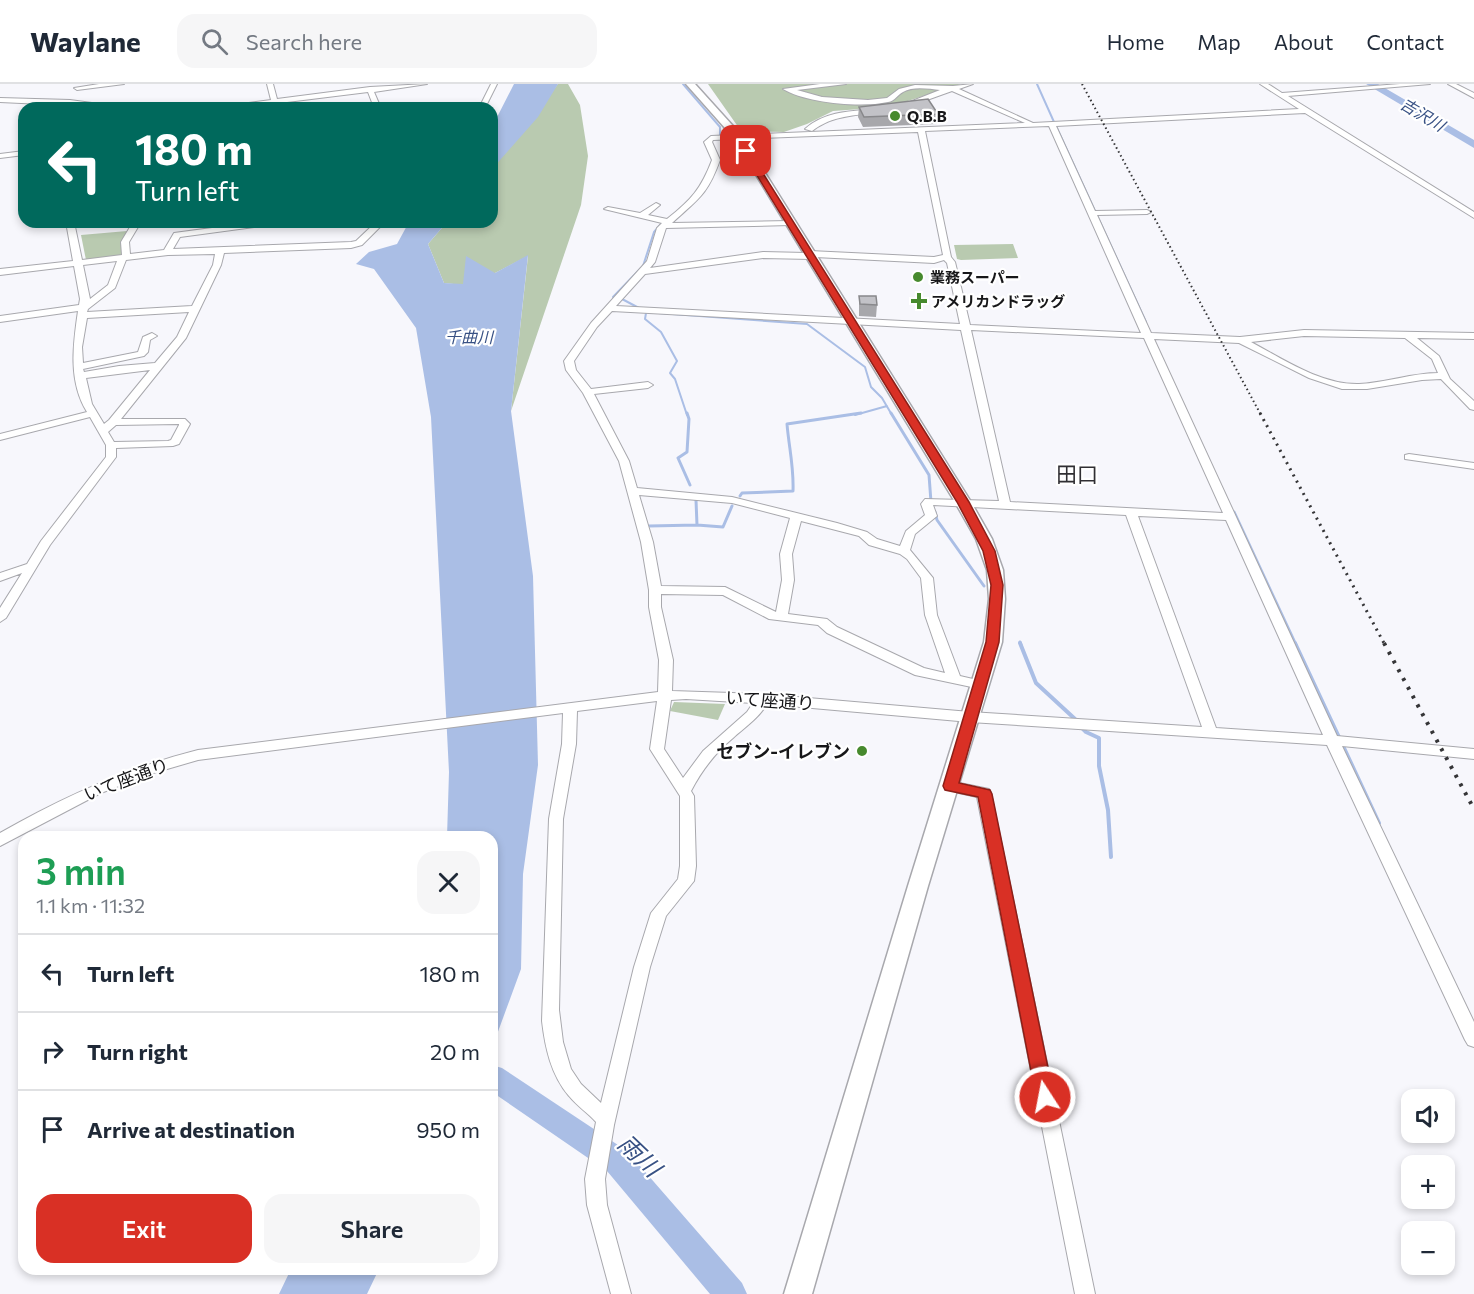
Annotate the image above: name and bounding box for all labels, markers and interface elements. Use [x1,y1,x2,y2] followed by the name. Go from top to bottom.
[177,14,597,68] search box
[30,24,141,58] text: Waylane
[198,25,231,58] icon: search
[246,28,362,55] text: Search here
[1107,29,1164,54] text: Home
[1197,29,1241,54] text: Map
[1274,29,1333,54] text: About
[1366,29,1444,54] text: Contact
[1398,93,1450,136] water label: 吉沢川
[907,107,947,125] place label: Q.B.B
[888,109,902,123] marker: Q.B.B
[135,122,253,174] text: 180 m
[720,125,771,176] pin
[36,126,114,204] icon: left
[729,134,762,167] icon: arrive
[135,174,239,207] text: Turn left
[930,268,1020,286] place label: 業務スーパー
[911,270,925,284] marker: 業務スーパー
[931,292,1065,310] place label: アメリカンドラッグ
[912,294,926,308] marker: アメリカンドラッグ
[445,327,495,346] water label: 千曲川
[1056,461,1098,486] district label: 田口
[725,686,815,714] street label: いて座通り
[716,740,850,762] place label: セブン-イレブン
[855,744,869,758] marker: セブン-イレブン
[80,753,172,805] street label: いて座通り
[36,848,126,892] text: 3 min
[417,851,480,914] button: close
[36,893,145,917] text: 1.1 km · 11:32
[36,957,69,990] icon: left
[87,960,174,987] text: Turn left
[419,960,480,987] text: 180 m
[36,1035,69,1068] icon: right
[87,1038,188,1065] text: Turn right
[430,1038,480,1065] text: 20 m
[1013,1065,1077,1129] position arrow
[1401,1089,1455,1275] map controls
[1401,1089,1455,1143] button: sound
[36,1113,69,1146] icon: arrive
[87,1116,295,1143] text: Arrive at destination
[416,1116,480,1143] text: 950 m
[613,1128,669,1184] water label: 雨川
[1401,1155,1455,1209] button: +
[36,1194,252,1263] button: Exit
[264,1194,480,1263] button: Share
[1401,1221,1455,1275] button: −

